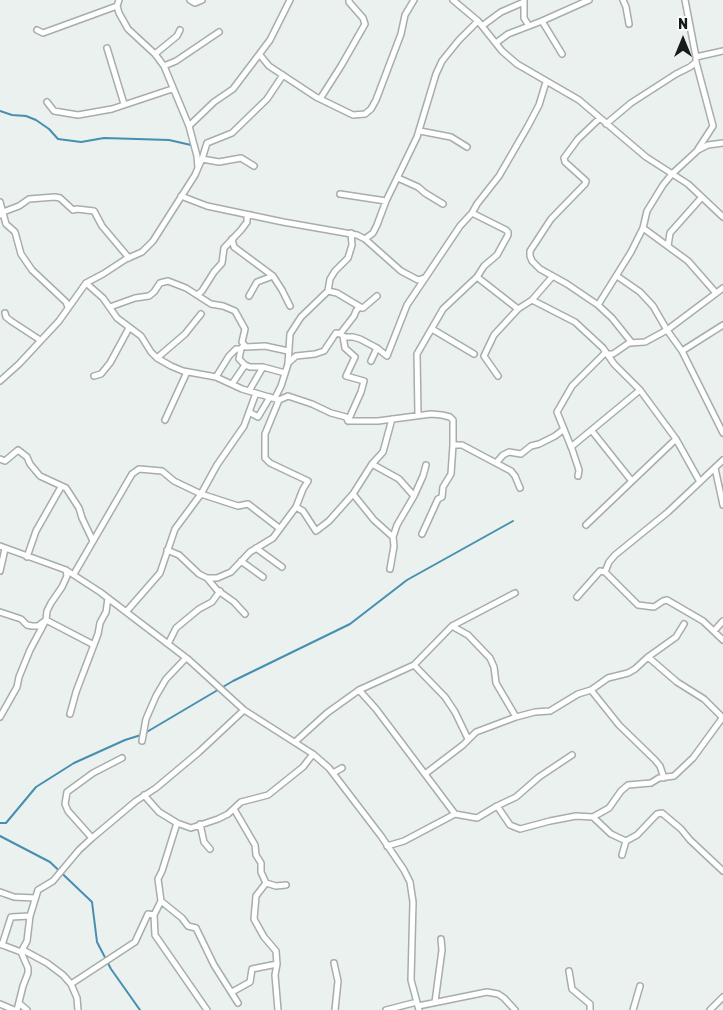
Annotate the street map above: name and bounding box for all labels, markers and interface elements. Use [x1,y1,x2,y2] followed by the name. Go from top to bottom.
[658,15,708,65] north arrow
[678,16,688,33] text: N

